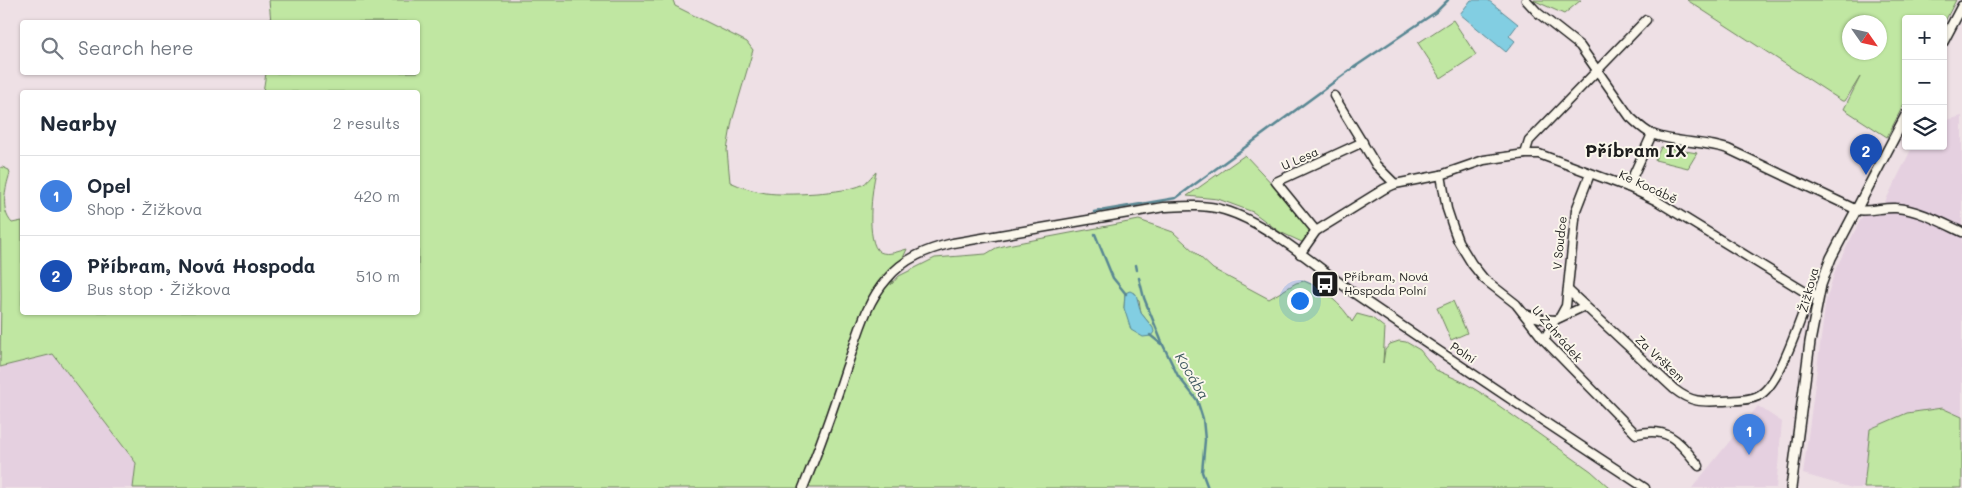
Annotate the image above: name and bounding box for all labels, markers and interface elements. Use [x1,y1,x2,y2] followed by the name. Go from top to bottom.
[1842,15,1887,60] north arrow
[1902,15,1947,150] map controls
[1902,15,1947,60] button: +
[20,20,420,75] search box
[38,34,66,62] icon: search
[78,35,194,60] text: Search here
[1902,60,1947,105] button: −
[1902,105,1947,150] button: layers
[40,109,117,136] text: Nearby
[333,112,400,133] text: 2 results
[1850,134,1882,175] pin: 2
[1585,138,1687,162] district label: Příbram IX
[1279,143,1321,173] street label: U Lesa
[1617,166,1680,207] street label: Ke Kocábě
[87,173,131,198] text: Opel
[52,185,60,206] text: 1
[354,185,400,206] text: 420 m
[87,198,203,219] text: Shop · Žižkova
[1548,215,1570,271] street label: V Soudce
[87,253,316,278] text: Příbram, Nová Hospoda
[52,265,60,286] text: 2
[356,265,400,286] text: 510 m
[1794,266,1822,314] street label: Žižkova
[1344,268,1429,298] place label: Příbram, Nová Hospoda Polní
[1310,269,1340,299] bus stop icon: Příbram, Nová Hospoda Polní
[87,278,231,299] text: Bus stop · Žižkova
[1287,288,1313,314] your location
[1529,302,1586,365] street label: U Zahrádek
[1632,331,1689,385] street label: Za Vrškem
[1448,338,1480,367] street label: Polní
[1171,349,1214,403] water label: Kocába
[1733,414,1765,455] pin: 1

